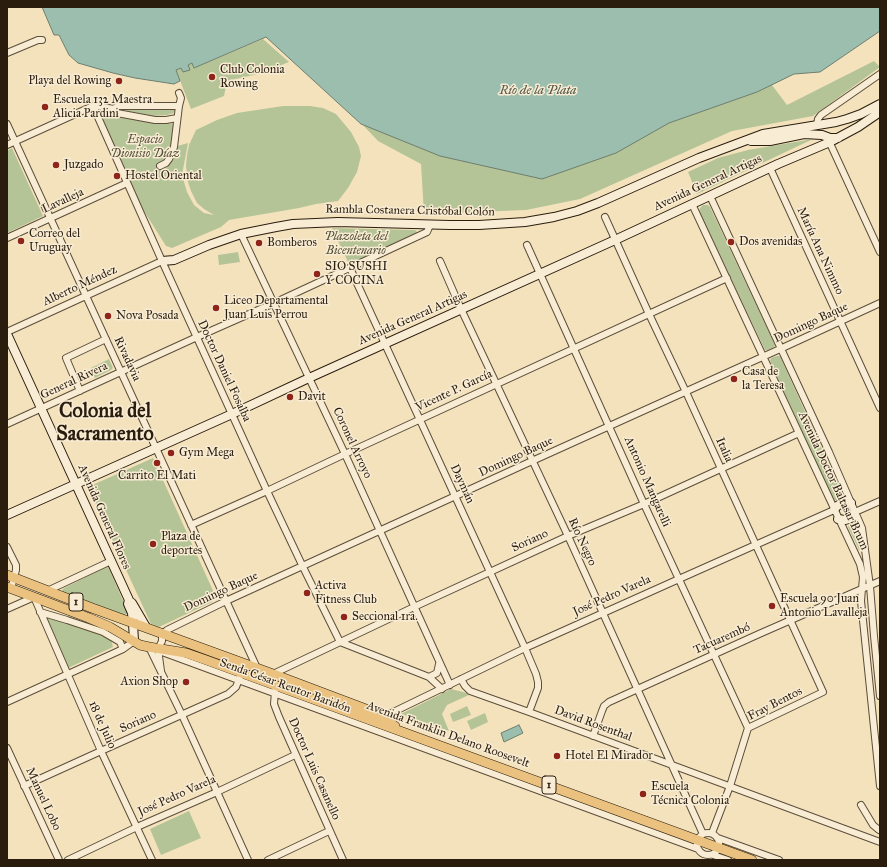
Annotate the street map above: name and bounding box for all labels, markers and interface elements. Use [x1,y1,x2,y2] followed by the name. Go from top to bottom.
[220,63,285,91] place label: Club Colonia Rowing
[207,72,217,82] marker: Club Colonia Rowing
[28,74,111,88] place label: Playa del Rowing
[114,76,124,86] marker: Playa del Rowing
[499,83,577,99] water label: Río de la Plata
[53,93,152,121] place label: Escuela 132 Maestra Alicia Pardini
[40,102,50,112] marker: Escuela 132 Maestra Alicia Pardini
[111,133,179,161] park label: Espacio Dionisio Díaz
[652,152,764,214] street label: Avenida General Artigas
[64,158,103,172] place label: Juzgado
[51,160,61,170] marker: Juzgado
[125,169,202,183] place label: Hostel Oriental
[112,171,122,181] marker: Hostel Oriental
[40,185,86,217] street label: Lavalleja
[325,202,495,220] street label: Rambla Costanera Cristóbal Colón
[793,205,847,297] street label: María Ana Nimmo
[29,227,80,255] place label: Correo del Uruguay
[324,230,388,258] park label: Plazoleta del Bicentenario
[739,235,802,249] place label: Dos avenidas
[16,236,26,246] marker: Correo del Uruguay
[267,236,317,250] place label: Bomberos
[726,237,736,247] marker: Dos avenidas
[254,238,264,248] marker: Bomberos
[325,260,387,288] place label: SIO SUSHI Y COCINA
[41,263,119,309] street label: Alberto Méndez
[312,269,322,279] marker: SIO SUSHI Y COCINA
[356,288,470,348] street label: Avenida General Artigas
[224,294,328,322] place label: Liceo Departamental Juan Luis Perrou
[772,300,850,346] street label: Domingo Baque
[211,303,221,313] marker: Liceo Departamental Juan Luis Perrou
[116,309,179,323] place label: Nova Posada
[103,311,113,321] marker: Nova Posada
[194,318,254,424] street label: Doctor Daniel Fosalba
[110,334,144,384] street label: Rivadavia
[38,359,110,403] street label: General Rivera
[742,365,784,393] place label: Casa de la Teresa
[413,367,495,415] street label: Vicente P. García
[729,374,739,384] marker: Casa de la Teresa
[298,390,326,404] place label: Davit
[285,392,295,402] marker: Davit
[56,400,154,447] district label: Colonia del Sacramento
[329,405,375,481] street label: Coronel Arroyo
[795,410,871,552] street label: Avenida Doctor Baltasar Brum
[477,434,555,480] street label: Domingo Baque
[621,435,673,529] street label: Antonio Mangarelli
[712,435,736,465] street label: Italia
[179,446,234,460] place label: Gym Mega
[166,448,176,458] marker: Gym Mega
[152,458,162,468] marker: Carrito El Mati
[74,462,134,572] street label: Avenida General Flores
[447,462,477,506] street label: Daymán
[118,469,196,483] place label: Carrito El Mati
[565,516,599,568] street label: Río Negro
[510,526,550,556] street label: Soriano
[161,530,202,558] place label: Plaza de deportes
[148,539,158,549] marker: Plaza de deportes
[182,569,260,615] street label: Domingo Baque
[571,572,653,620] street label: José Pedro Varela
[315,579,377,607] place label: Activa Fitness Club
[302,588,312,598] marker: Activa Fitness Club
[780,592,867,620] place label: Escuela 90 Juan Antonio Lavalleja
[69,593,83,611] road number: 1
[767,601,777,611] marker: Escuela 90 Juan Antonio Lavalleja
[352,610,418,624] place label: Seccional 1ra.
[339,612,349,622] marker: Seccional 1ra.
[691,620,753,658] street label: Tacuarembó
[218,656,352,716] street label: Senda César Reutor Baridón
[120,675,178,689] place label: Axion Shop
[181,677,191,687] marker: Axion Shop
[745,684,805,724] street label: Fray Bentos
[85,699,119,751] street label: 18 de Julio
[365,699,531,771] street label: Avenida Franklin Delano Roosevelt
[552,703,634,745] street label: David Rosenthal
[117,708,159,736] street label: Soriano
[285,716,343,822] street label: Doctor Luis Casanello
[565,749,653,763] place label: Hotel El Mirador
[552,751,562,761] marker: Hotel El Mirador
[22,765,64,833] street label: Manuel Lobo
[136,772,218,820] street label: José Pedro Varela
[542,776,556,794] road number: 1
[651,780,729,808] place label: Escuela Técnica Colonia
[638,789,648,799] marker: Escuela Técnica Colonia

